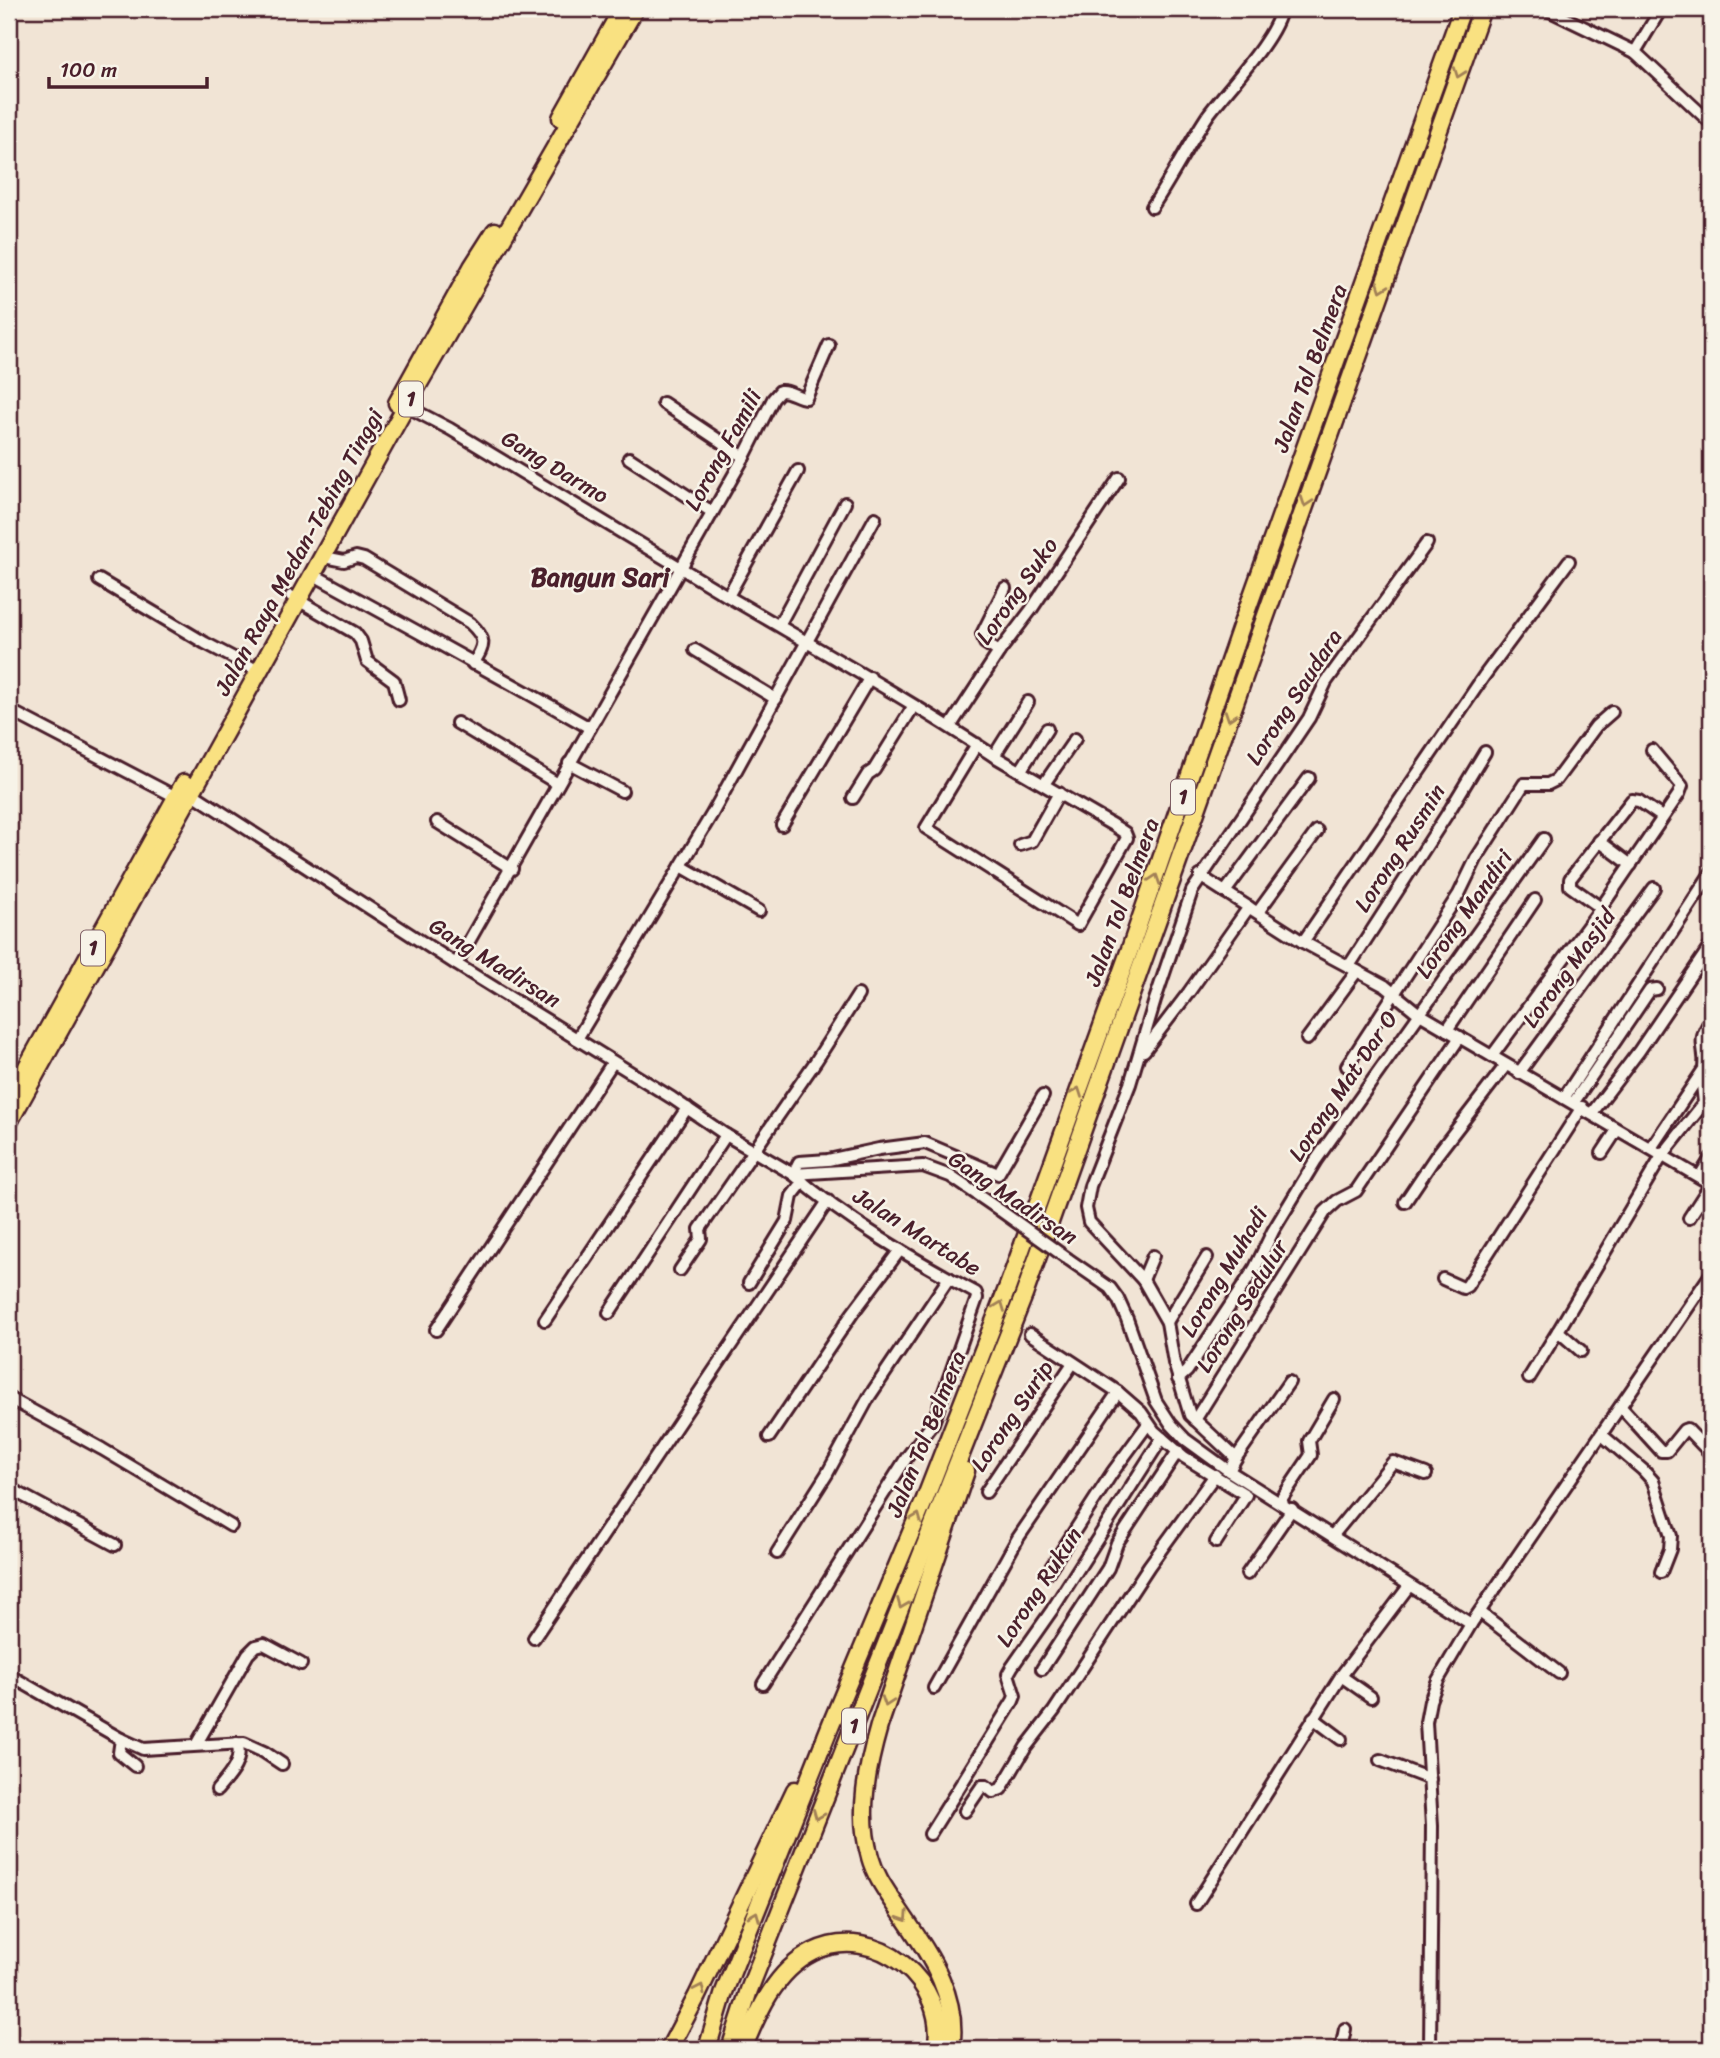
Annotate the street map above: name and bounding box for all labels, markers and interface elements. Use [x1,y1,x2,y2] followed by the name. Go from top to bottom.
[49,46,206,90] scale bar
[60,51,117,89] text: 100 m
[1453,66,1467,79] one-way arrow
[1260,278,1360,459] street label: Jalan Tol Belmera
[1376,281,1390,293] one-way arrow
[672,381,774,519] street label: Lorong Famili
[399,382,423,416] road number: 1
[202,400,396,704] street label: Jalan Raya Medan-Tebing Tinggi
[493,419,617,515] street label: Gang Darmo
[1300,495,1314,507] one-way arrow
[965,528,1070,654] street label: Lorong Suko
[531,554,671,600] district label: Bangun Sari
[1234,620,1354,774] street label: Lorong Saudara
[1224,709,1238,721] one-way arrow
[1343,775,1457,921] street label: Lorong Rusmin
[1171,780,1195,814] road number: 1
[1072,812,1172,993] street label: Jalan Tol Belmera
[1404,840,1524,987] street label: Lorong Mandiri
[1147,873,1161,885] one-way arrow
[1511,898,1628,1037] street label: Lorong Masjid
[421,906,570,1020] street label: Gang Madirsan
[81,930,105,965] road number: 1
[1277,1002,1409,1170] street label: Lorong Mat Dar O
[1069,1087,1083,1099] one-way arrow
[940,1139,1087,1257] street label: Gang Madirsan
[844,1176,990,1288] street label: Jalan Martabe
[1169,1198,1280,1345] street label: Lorong Muhadi
[1184,1229,1300,1381] street label: Lorong Sedulur
[992,1301,1006,1313] one-way arrow
[874,1344,978,1524] street label: Jalan Tol Belmera
[959,1351,1065,1481] street label: Lorong Surip
[909,1513,923,1526] one-way arrow
[985,1519,1093,1655] street label: Lorong Rukun
[897,1597,911,1609] one-way arrow
[881,1696,895,1708] one-way arrow
[842,1708,866,1744] road number: 1
[813,1809,827,1821] one-way arrow
[895,1909,908,1922] one-way arrow
[746,1911,760,1923] one-way arrow
[692,1984,706,1996] one-way arrow

